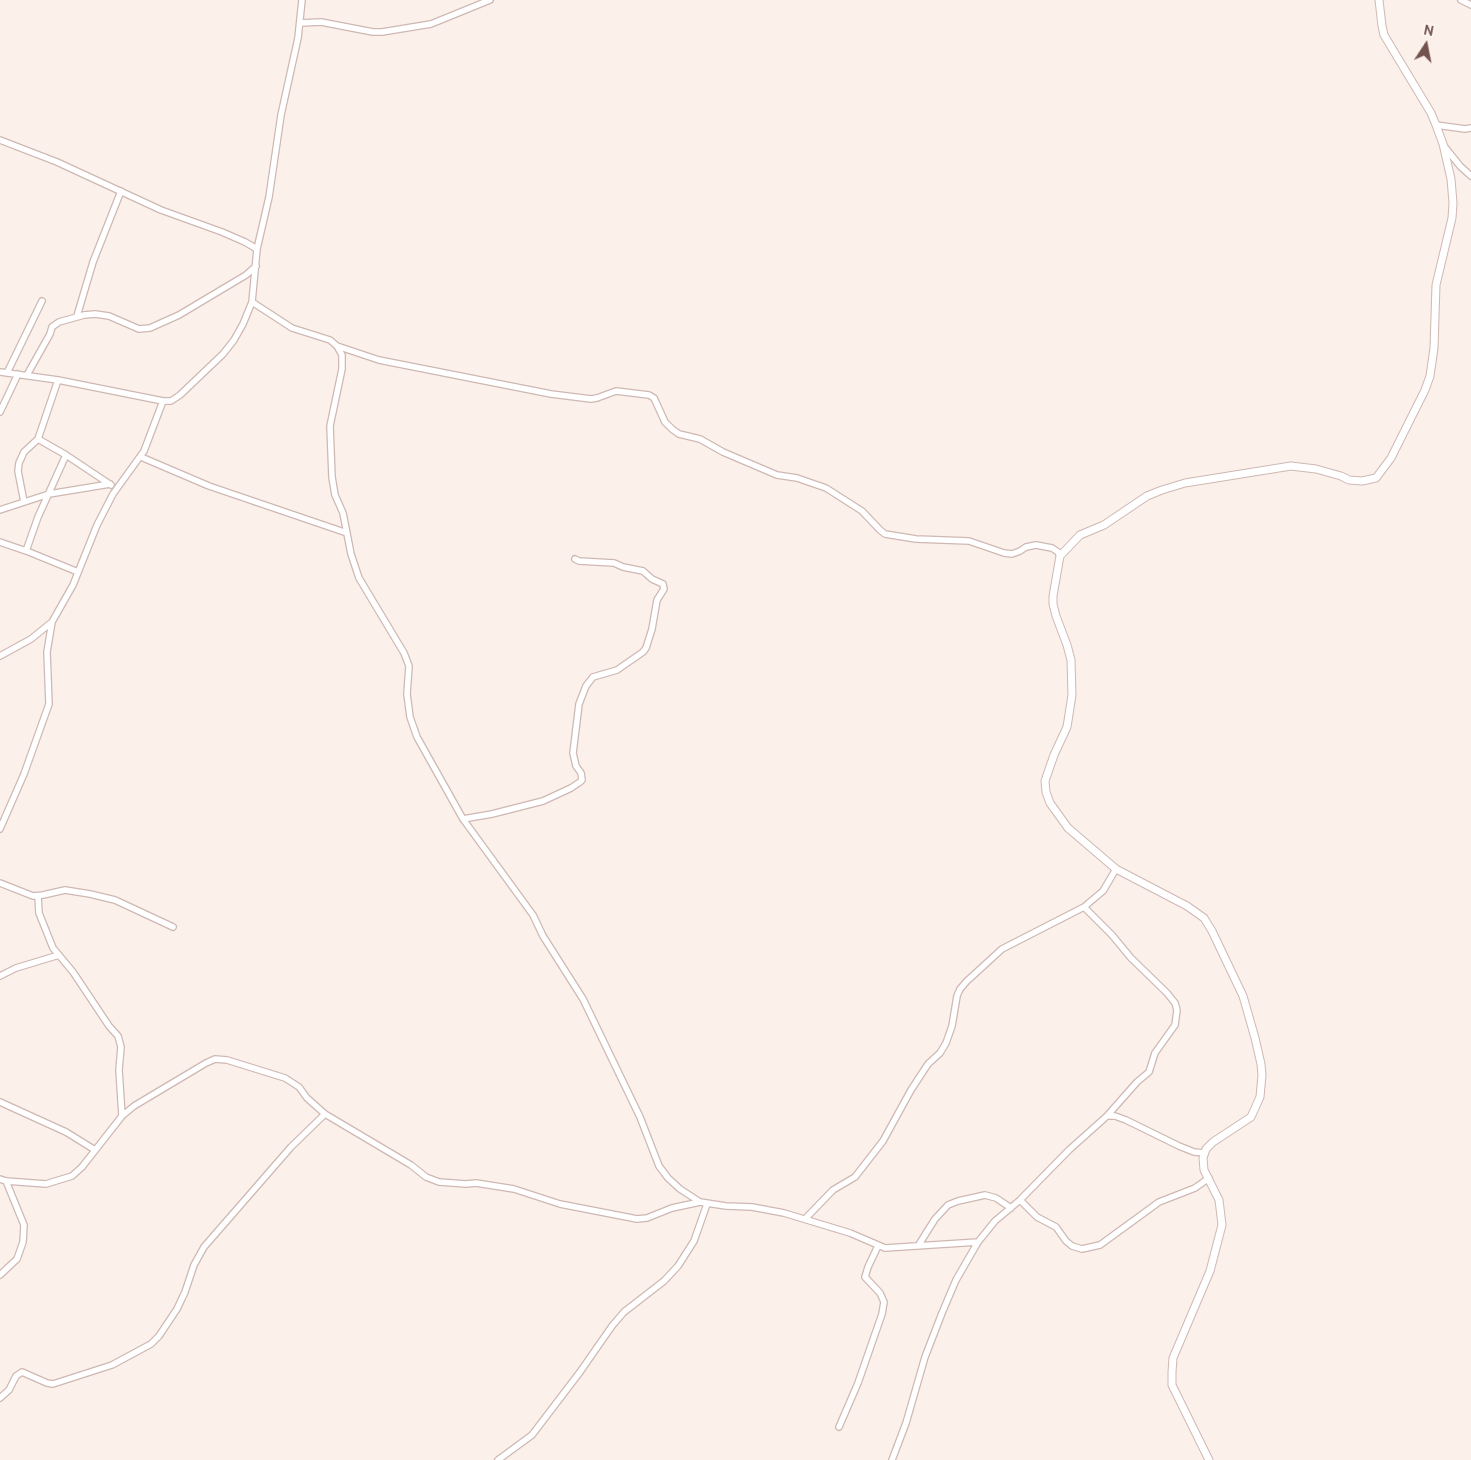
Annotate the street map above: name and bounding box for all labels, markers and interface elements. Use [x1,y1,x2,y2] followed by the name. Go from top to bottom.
[1401,20,1451,70] north arrow
[1422,20,1435,40] text: N

